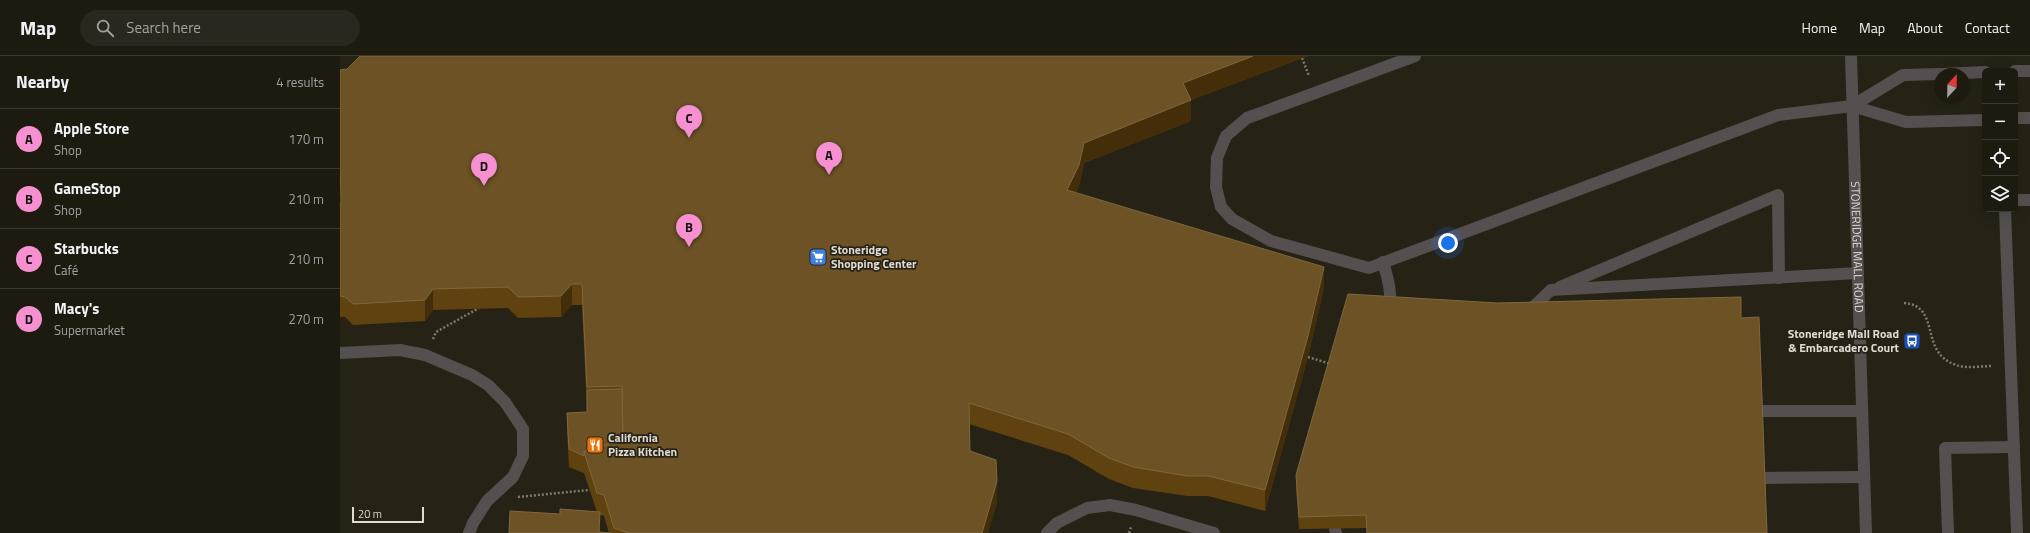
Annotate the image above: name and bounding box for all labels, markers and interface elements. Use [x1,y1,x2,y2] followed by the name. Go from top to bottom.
[80,10,360,46] search box
[20,13,56,42] text: Map
[126,16,201,39] text: Search here
[94,17,116,39] icon: search
[1802,17,1837,38] text: Home
[1859,17,1885,38] text: Map
[1907,17,1943,38] text: About
[1965,17,2010,38] text: Contact
[1934,68,1970,104] north arrow
[1982,68,2018,212] map controls
[1982,68,2018,104] button: +
[16,69,69,95] text: Nearby
[276,72,324,92] text: 4 results
[1982,104,2018,140] button: −
[676,105,702,138] pin: C
[54,117,129,140] text: Apple Store
[25,129,33,149] text: A
[288,129,324,149] text: 170 m
[54,140,82,160] text: Shop
[1982,140,2018,176] button: locate
[816,142,842,175] pin: A
[471,153,497,186] pin: D
[1982,176,2018,212] button: layers
[54,177,121,200] text: GameStop
[1846,181,1869,313] street label: STONERIDGE MALL ROAD
[25,189,33,209] text: B
[288,189,324,209] text: 210 m
[54,200,82,220] text: Shop
[676,214,702,247] pin: B
[1438,233,1458,253] your location
[54,237,119,260] text: Starbucks
[831,240,917,273] place label: Stoneridge Shopping Center
[808,247,828,267] supermarket icon: Stoneridge Shopping Center
[25,249,33,269] text: C
[288,249,324,269] text: 210 m
[54,260,78,280] text: Café
[54,297,99,320] text: Macy's
[25,309,33,329] text: D
[288,309,324,329] text: 270 m
[54,320,125,340] text: Supermarket
[1788,324,1900,357] place label: Stoneridge Mall Road & Embarcadero Court
[1902,331,1922,351] bus stop icon: Stoneridge Mall Road & Embarcadero Court
[608,428,677,461] place label: California Pizza Kitchen
[585,435,605,455] restaurant icon: California Pizza Kitchen
[352,505,424,524] scale bar
[358,506,382,522] text: 20 m

